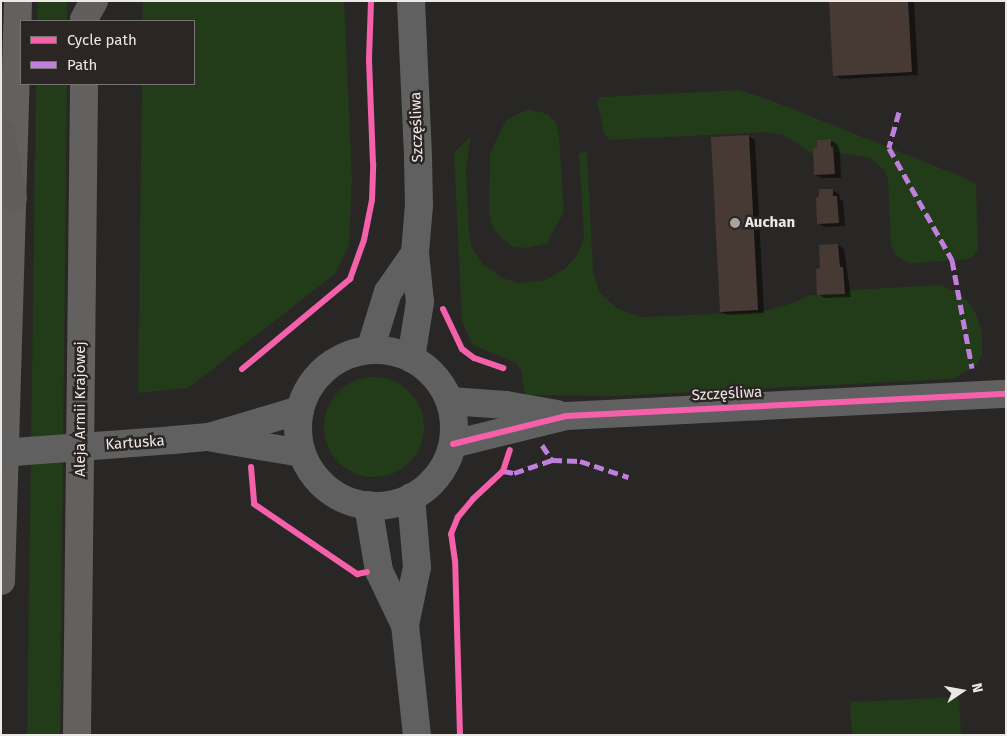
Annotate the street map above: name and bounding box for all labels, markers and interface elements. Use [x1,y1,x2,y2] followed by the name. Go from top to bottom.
[20,20,195,85] legend
[67,31,137,49] text: Cycle path
[67,56,97,74] text: Path
[407,91,427,163] street label: Szczęśliwa
[745,214,795,232] place label: Auchan
[729,217,741,229] marker: Auchan
[72,341,90,477] street label: Aleja Armii Krajowej
[691,383,763,405] street label: Szczęśliwa
[105,432,165,454] street label: Kartuska
[937,666,987,716] north arrow
[968,681,986,694] text: N

